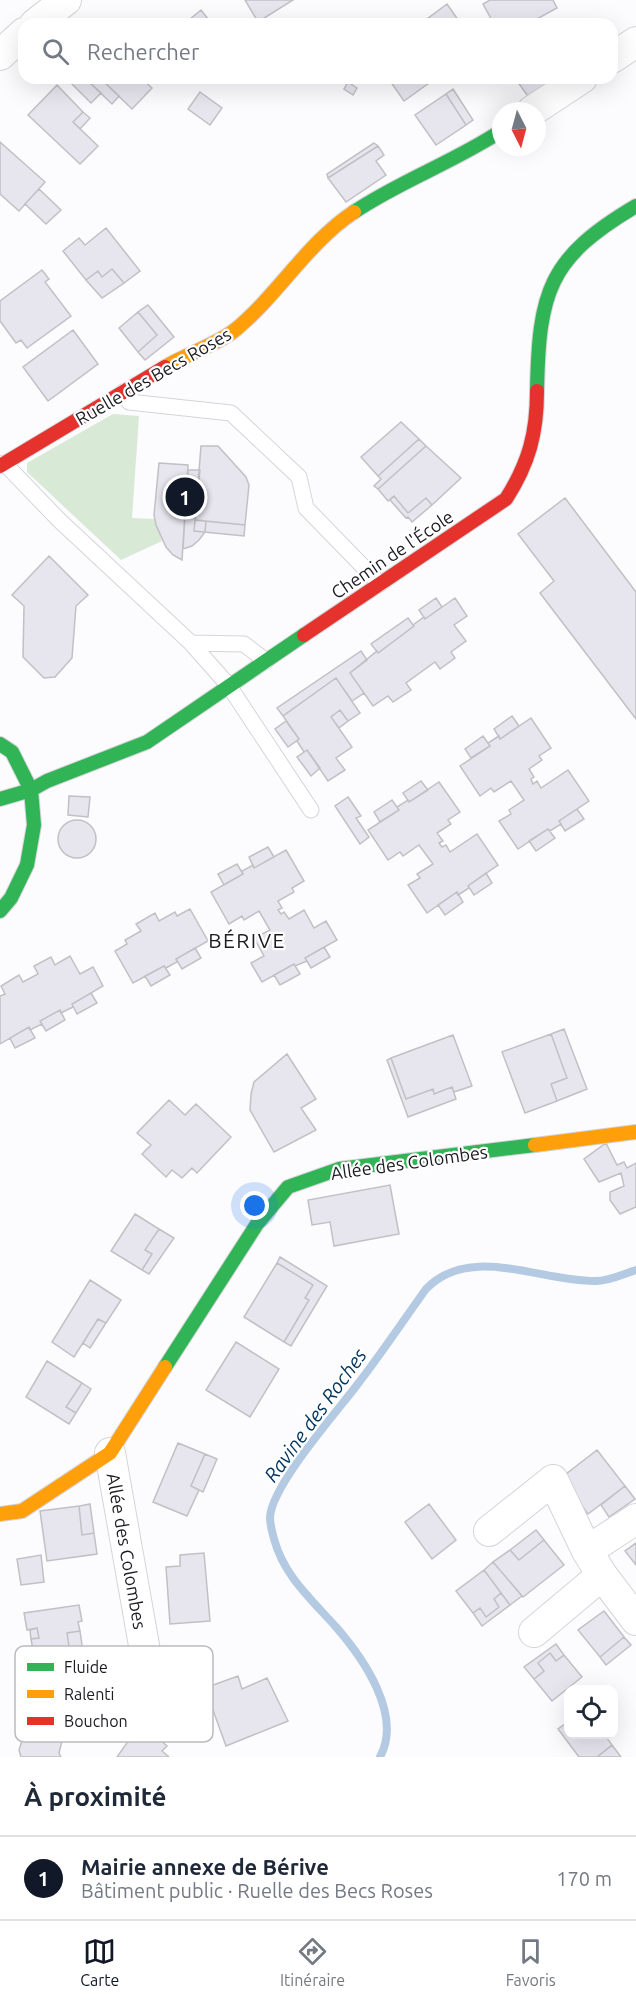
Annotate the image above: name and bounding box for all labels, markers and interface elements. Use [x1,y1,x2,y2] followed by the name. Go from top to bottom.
[18,18,618,84] search box
[39,35,72,68] icon: search
[87,39,199,64] text: Rechercher
[492,102,546,156] north arrow
[72,323,234,429] street label: Ruelle des Becs Roses
[166,474,204,520] pin: 1
[327,505,457,602] street label: Chemin de l'École
[208,928,286,952] district label: BÉRIVE
[329,1141,489,1183] street label: Allée des Colombes
[240,1191,269,1220] your location
[259,1343,371,1486] water label: Ravine des Roches
[103,1471,151,1631] street label: Allée des Colombes
[15,1646,213,1742] legend
[64,1658,108,1676] text: Fluide
[64,1685,115,1703] text: Ralenti
[564,1685,618,1739] map controls
[564,1685,618,1739] button: locate
[64,1712,128,1730] text: Bouchon
[24,1782,166,1811] text: À proximité
[81,1854,329,1879] text: Mairie annexe de Bérive
[38,1867,49,1890] text: 1
[556,1867,612,1890] text: 170 m
[81,1879,433,1902] text: Bâtiment public · Ruelle des Becs Roses
[80,1935,119,1989] tab: Carte
[280,1935,345,1989] tab: Itinéraire
[506,1935,556,1989] tab: Favoris

